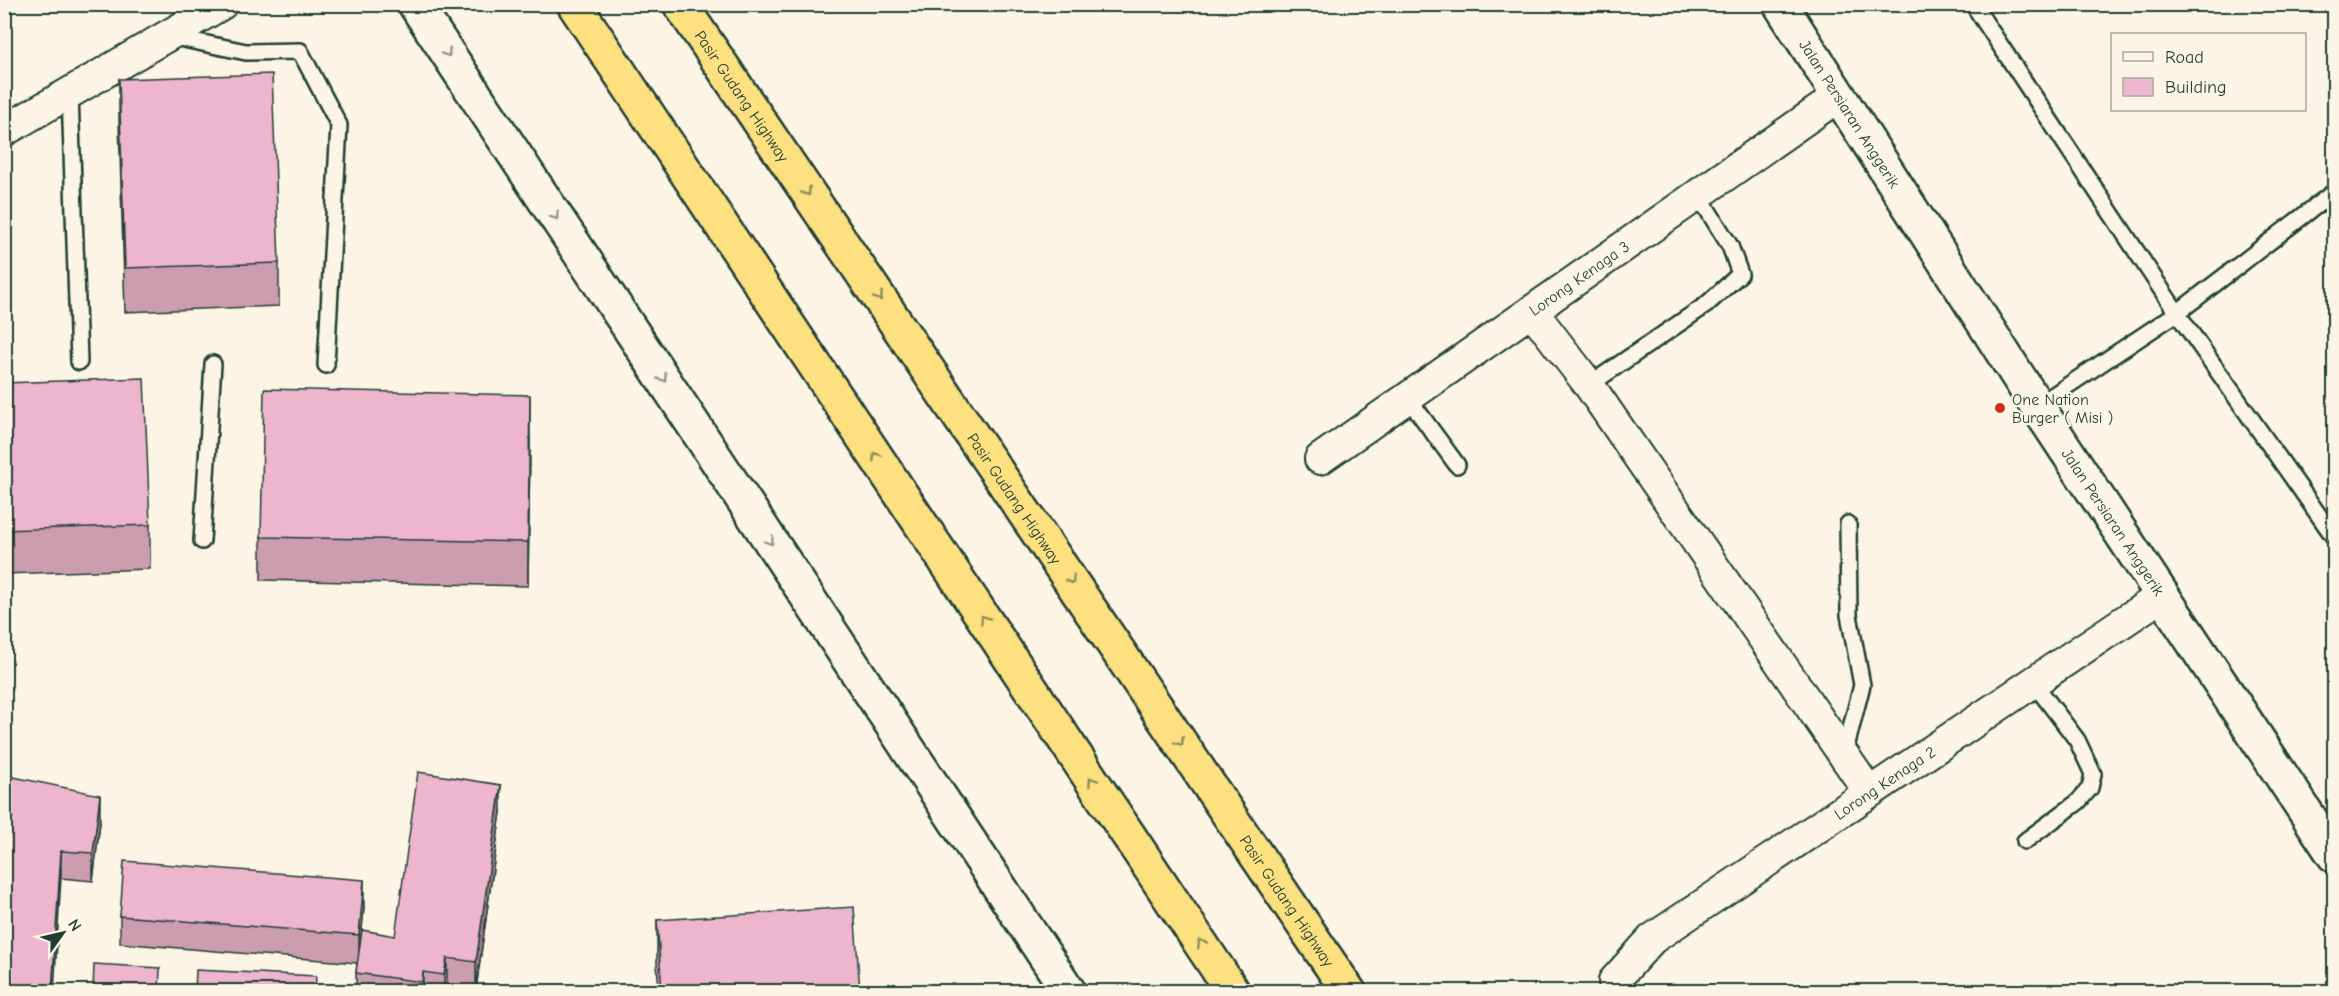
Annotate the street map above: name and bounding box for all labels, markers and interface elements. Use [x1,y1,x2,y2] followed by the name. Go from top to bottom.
[691,27,793,166] street label: Pasir Gudang Highway
[2111,33,2306,111] legend
[1795,37,1903,192] street label: Jalan Persiaran Anggerik
[440,47,451,58] one-way arrow
[2165,47,2204,68] text: Road
[2165,77,2227,98] text: Building
[800,186,812,196] one-way arrow
[548,209,559,220] one-way arrow
[1526,238,1633,320] street label: Lorong Kenaga 3
[872,291,883,302] one-way arrow
[656,372,667,383] one-way arrow
[2012,391,2113,427] place label: One Nation Burger ( Misi )
[1993,401,2007,415] marker: One Nation Burger ( Misi )
[963,430,1065,569] street label: Pasir Gudang Highway
[2058,446,2168,599] street label: Jalan Persiaran Anggerik
[872,452,883,463] one-way arrow
[763,535,775,545] one-way arrow
[1064,574,1075,585] one-way arrow
[980,614,991,625] one-way arrow
[1173,735,1184,746] one-way arrow
[1831,743,1939,824] street label: Lorong Kenaga 2
[1089,776,1100,787] one-way arrow
[1236,832,1338,971] street label: Pasir Gudang Highway
[33,903,93,963] north arrow
[64,916,85,935] text: N
[1197,939,1208,950] one-way arrow

